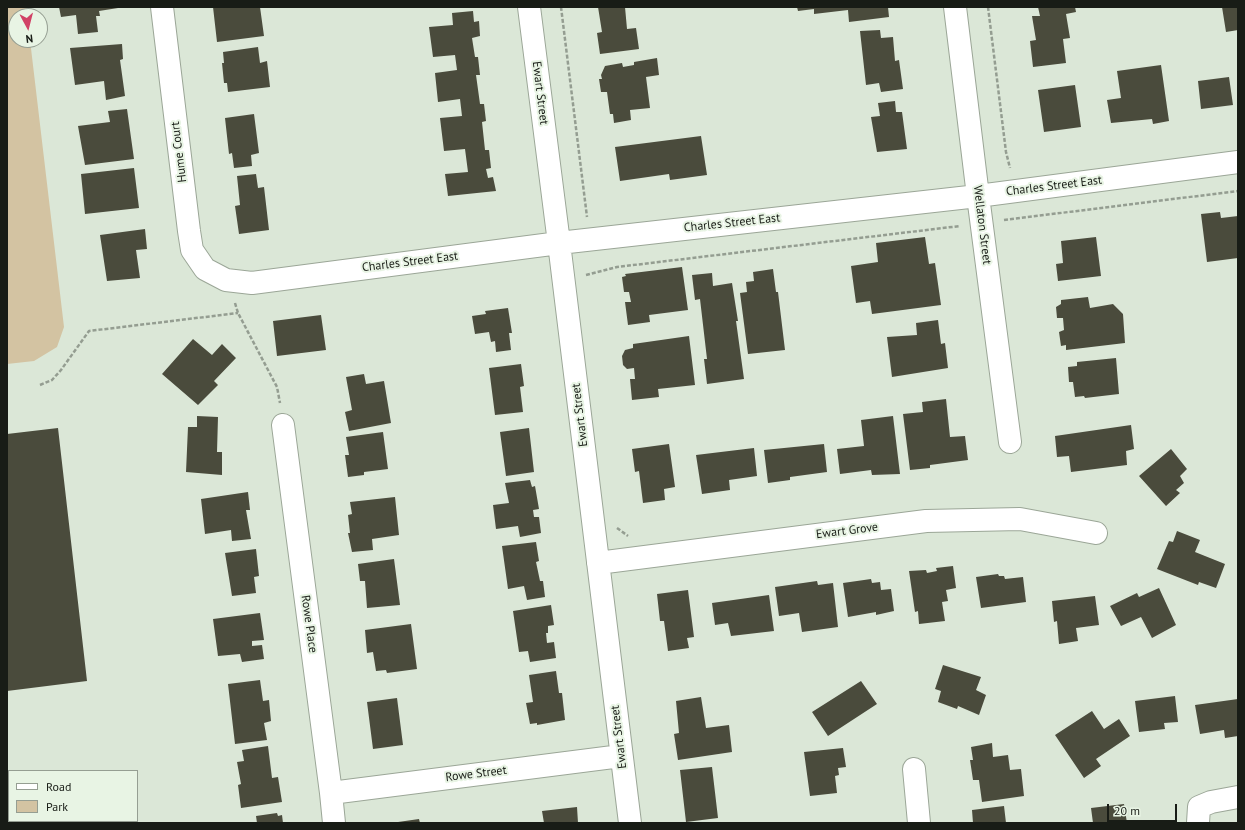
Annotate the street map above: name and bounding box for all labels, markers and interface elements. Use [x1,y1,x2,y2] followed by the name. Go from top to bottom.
[8,8,48,48] north arrow
[25,32,34,46] text: N
[529,61,551,125] street label: Ewart Street
[168,121,190,183] street label: Hume Court
[1005,173,1103,199] street label: Charles Street East
[970,185,994,265] street label: Wellaton Street
[683,211,781,235] street label: Charles Street East
[361,249,459,275] street label: Charles Street East
[569,383,591,447] street label: Ewart Street
[815,520,879,542] street label: Ewart Grove
[298,594,320,654] street label: Rowe Place
[608,705,630,769] street label: Ewart Street
[445,763,507,785] street label: Rowe Street
[8,770,138,822] legend
[46,779,71,794] text: Road
[1109,796,1179,822] scale bar
[46,799,68,814] text: Park
[1114,803,1140,818] text: 20 m

